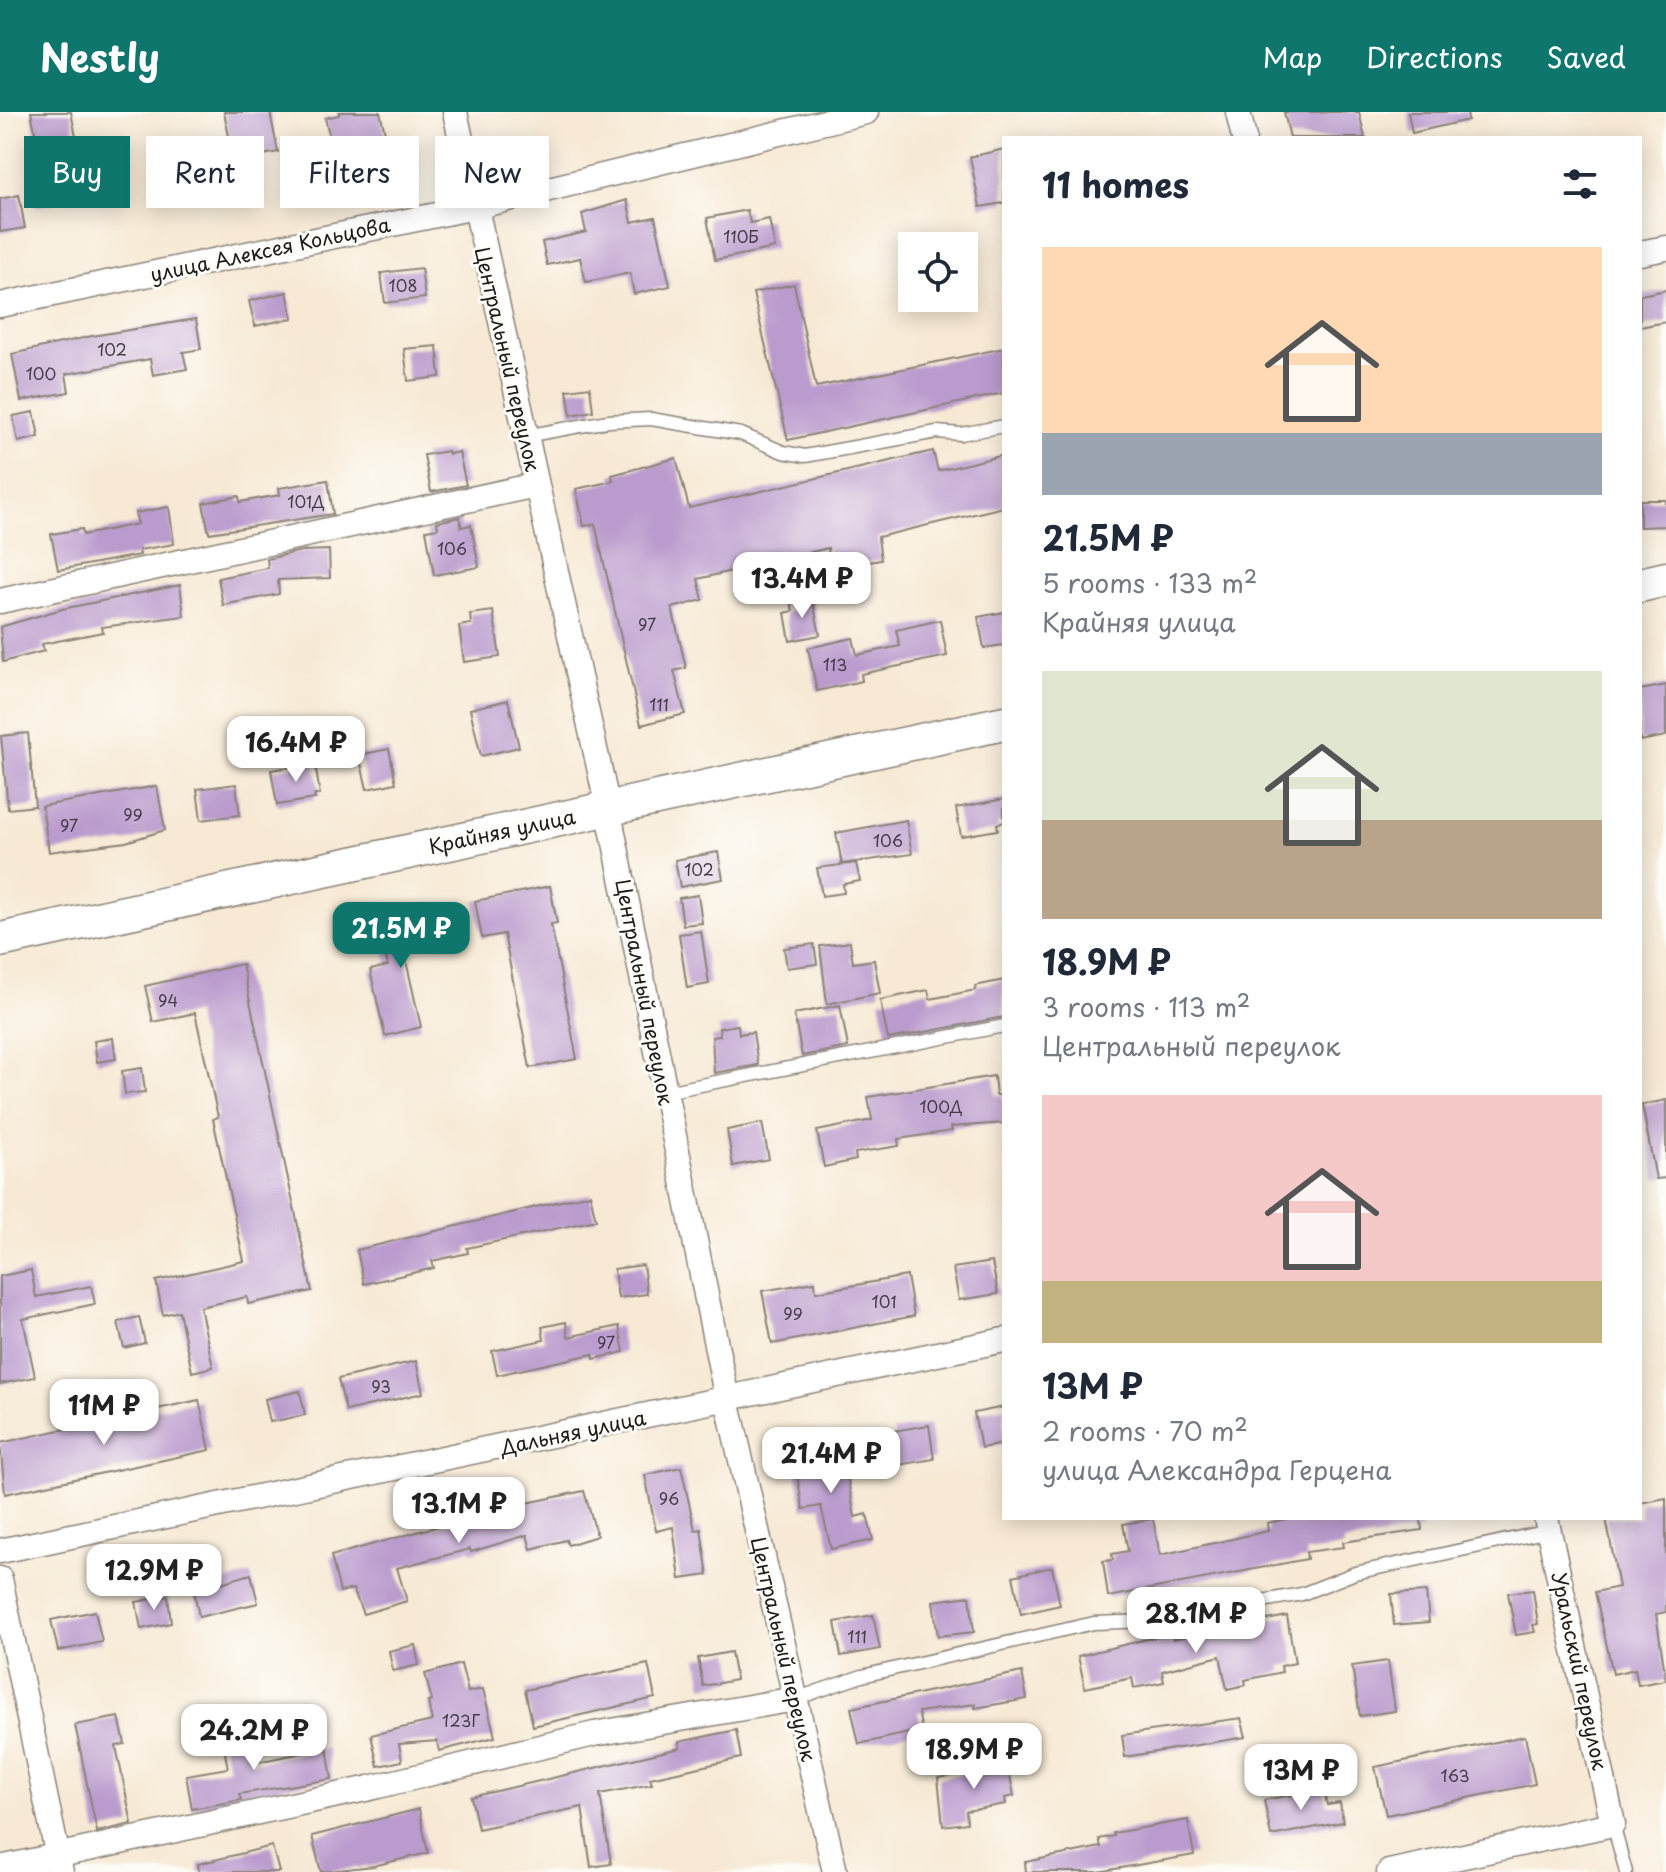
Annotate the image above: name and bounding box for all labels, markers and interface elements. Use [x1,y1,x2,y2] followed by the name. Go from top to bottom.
[40,28,160,85] text: Nestly
[1263,35,1322,78] text: Map
[1366,35,1503,78] text: Directions
[1547,35,1626,78] text: Saved
[24,136,130,208] chip: Buy
[146,136,264,208] chip: Rent
[280,136,419,208] chip: Filters
[435,136,549,208] chip: New
[1042,158,1189,210] text: 11 homes
[1558,162,1602,206] icon: filters
[147,209,393,289] street label: улица Алексея Кольцова
[723,224,759,248] house number: 110Б
[898,232,978,312] map controls
[898,232,978,312] button: locate
[468,244,548,474] street label: Центральный переулок
[389,273,417,297] house number: 108
[1250,299,1394,443] icon: home
[97,337,127,361] house number: 102
[26,361,56,385] house number: 100
[287,489,325,513] house number: 101Д
[1042,511,1174,563] text: 21.5M ₽
[437,536,467,560] house number: 106
[728,552,876,620] pin: 13.4M ₽
[751,558,853,597] text: 13.4M ₽
[1042,563,1257,602] text: 5 rooms · 133 m²
[1042,602,1236,641] text: Крайняя улица
[638,612,656,636] house number: 97
[823,652,847,676] house number: 113
[649,692,669,716] house number: 111
[222,716,370,784] pin: 16.4M ₽
[245,722,347,761] text: 16.4M ₽
[1250,723,1394,867] icon: home
[426,801,578,861] street label: Крайняя улица
[123,802,143,826] house number: 99
[60,813,78,837] house number: 97
[873,828,903,852] house number: 106
[684,857,714,881] house number: 102
[608,876,682,1108] street label: Центральный переулок
[327,902,475,970] pin: 21.5M ₽
[351,908,451,947] text: 21.5M ₽
[1042,935,1171,987] text: 18.9M ₽
[1042,987,1250,1026] text: 3 rooms · 113 m²
[158,988,178,1012] house number: 94
[1042,1026,1341,1065] text: Центральный переулок
[919,1094,963,1118] house number: 100Д
[1250,1147,1394,1291] icon: home
[872,1289,896,1313] house number: 101
[783,1301,803,1325] house number: 99
[597,1330,615,1354] house number: 97
[1042,1359,1143,1411] text: 13M ₽
[371,1374,391,1398] house number: 93
[48,1379,160,1447] pin: 11M ₽
[68,1385,140,1424] text: 11M ₽
[497,1402,649,1462] street label: Дальняя улица
[1042,1411,1248,1450] text: 2 rooms · 70 m²
[757,1427,905,1495] pin: 21.4M ₽
[780,1433,882,1472] text: 21.4M ₽
[1042,1450,1392,1489] text: улица Александра Герцена
[385,1477,533,1545] pin: 13.1M ₽
[411,1483,507,1522] text: 13.1M ₽
[659,1486,679,1510] house number: 96
[744,1534,824,1764] street label: Центральный переулок
[80,1544,228,1612] pin: 12.9M ₽
[105,1550,203,1589] text: 12.9M ₽
[1544,1570,1616,1773] street label: Уральский переулок
[1122,1587,1270,1655] pin: 28.1M ₽
[1145,1593,1247,1632] text: 28.1M ₽
[847,1624,867,1648] house number: 111
[180,1704,328,1772] pin: 24.2M ₽
[442,1708,480,1732] house number: 123Г
[199,1710,309,1749] text: 24.2M ₽
[900,1723,1048,1791] pin: 18.9M ₽
[925,1729,1023,1768] text: 18.9M ₽
[1245,1744,1357,1812] pin: 13M ₽
[1262,1750,1340,1789] text: 13M ₽
[1440,1763,1470,1787] house number: 163

